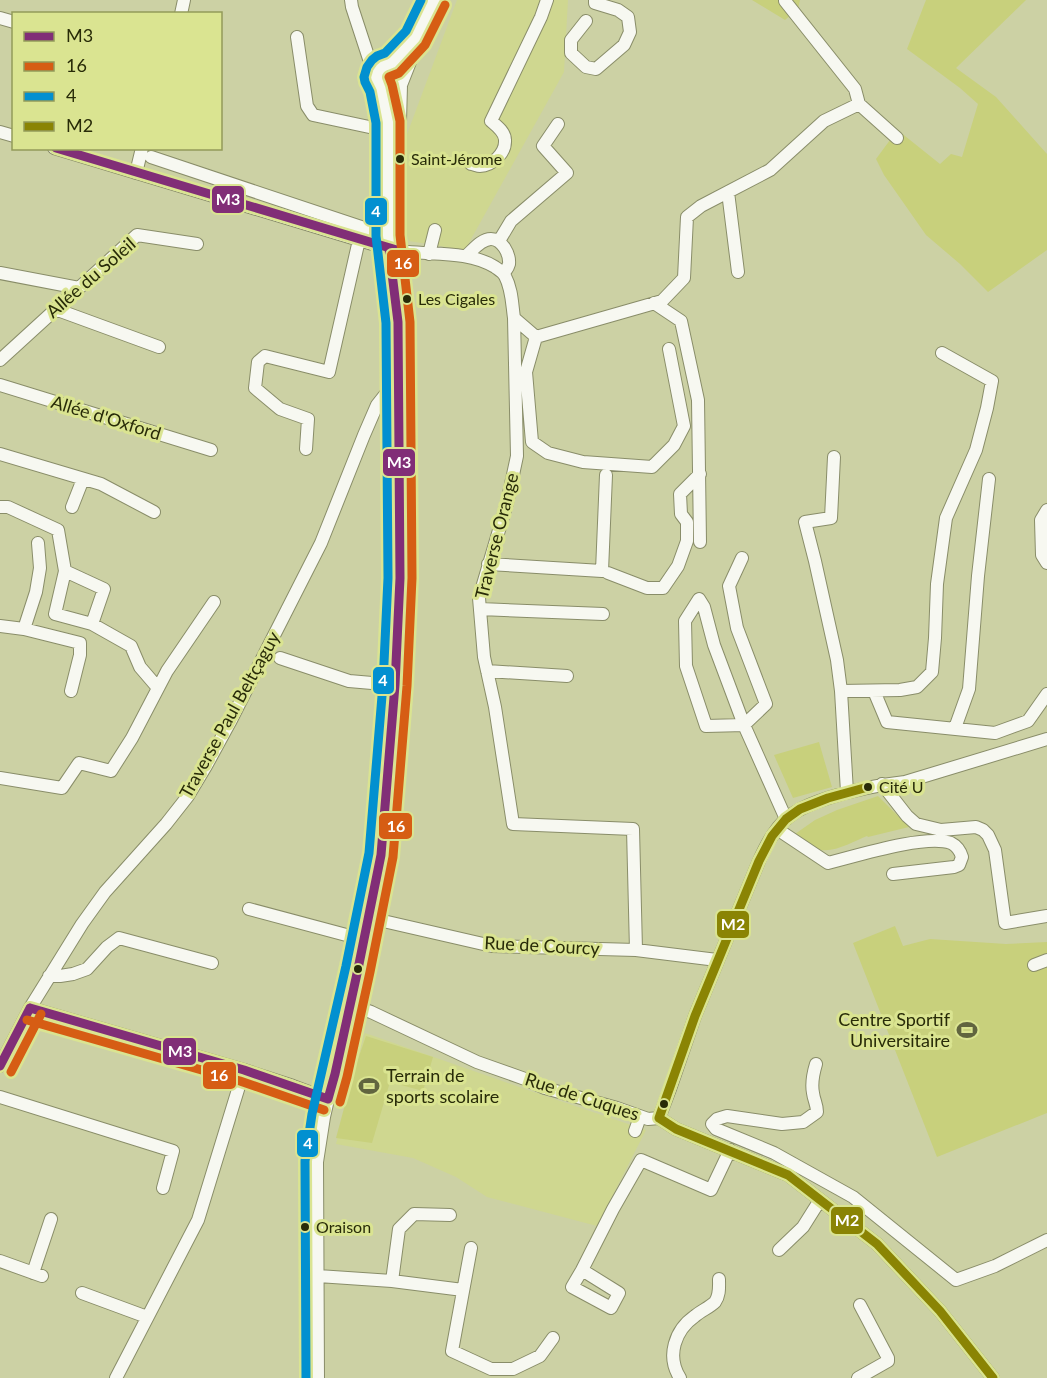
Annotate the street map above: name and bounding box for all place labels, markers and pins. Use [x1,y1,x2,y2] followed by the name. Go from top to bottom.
[411,149,502,168] place label: Saint-Jérome
[394,153,406,165] marker: Saint-Jérome
[418,289,495,308] place label: Les Cigales
[401,293,413,305] marker: Les Cigales
[879,777,924,796] place label: Cité U
[862,781,874,793] marker: Cité U
[352,963,364,975] unlabelled marker
[838,1008,951,1051] place label: Centre Sportif Universitaire
[955,1018,979,1042] sports icon: Centre Sportif Universitaire
[386,1064,499,1107] place label: Terrain de sports scolaire
[357,1074,381,1098] sports icon: Terrain de sports scolaire
[658,1098,670,1110] unlabelled marker
[316,1217,371,1236] place label: Oraison
[299,1221,311,1233] marker: Oraison

